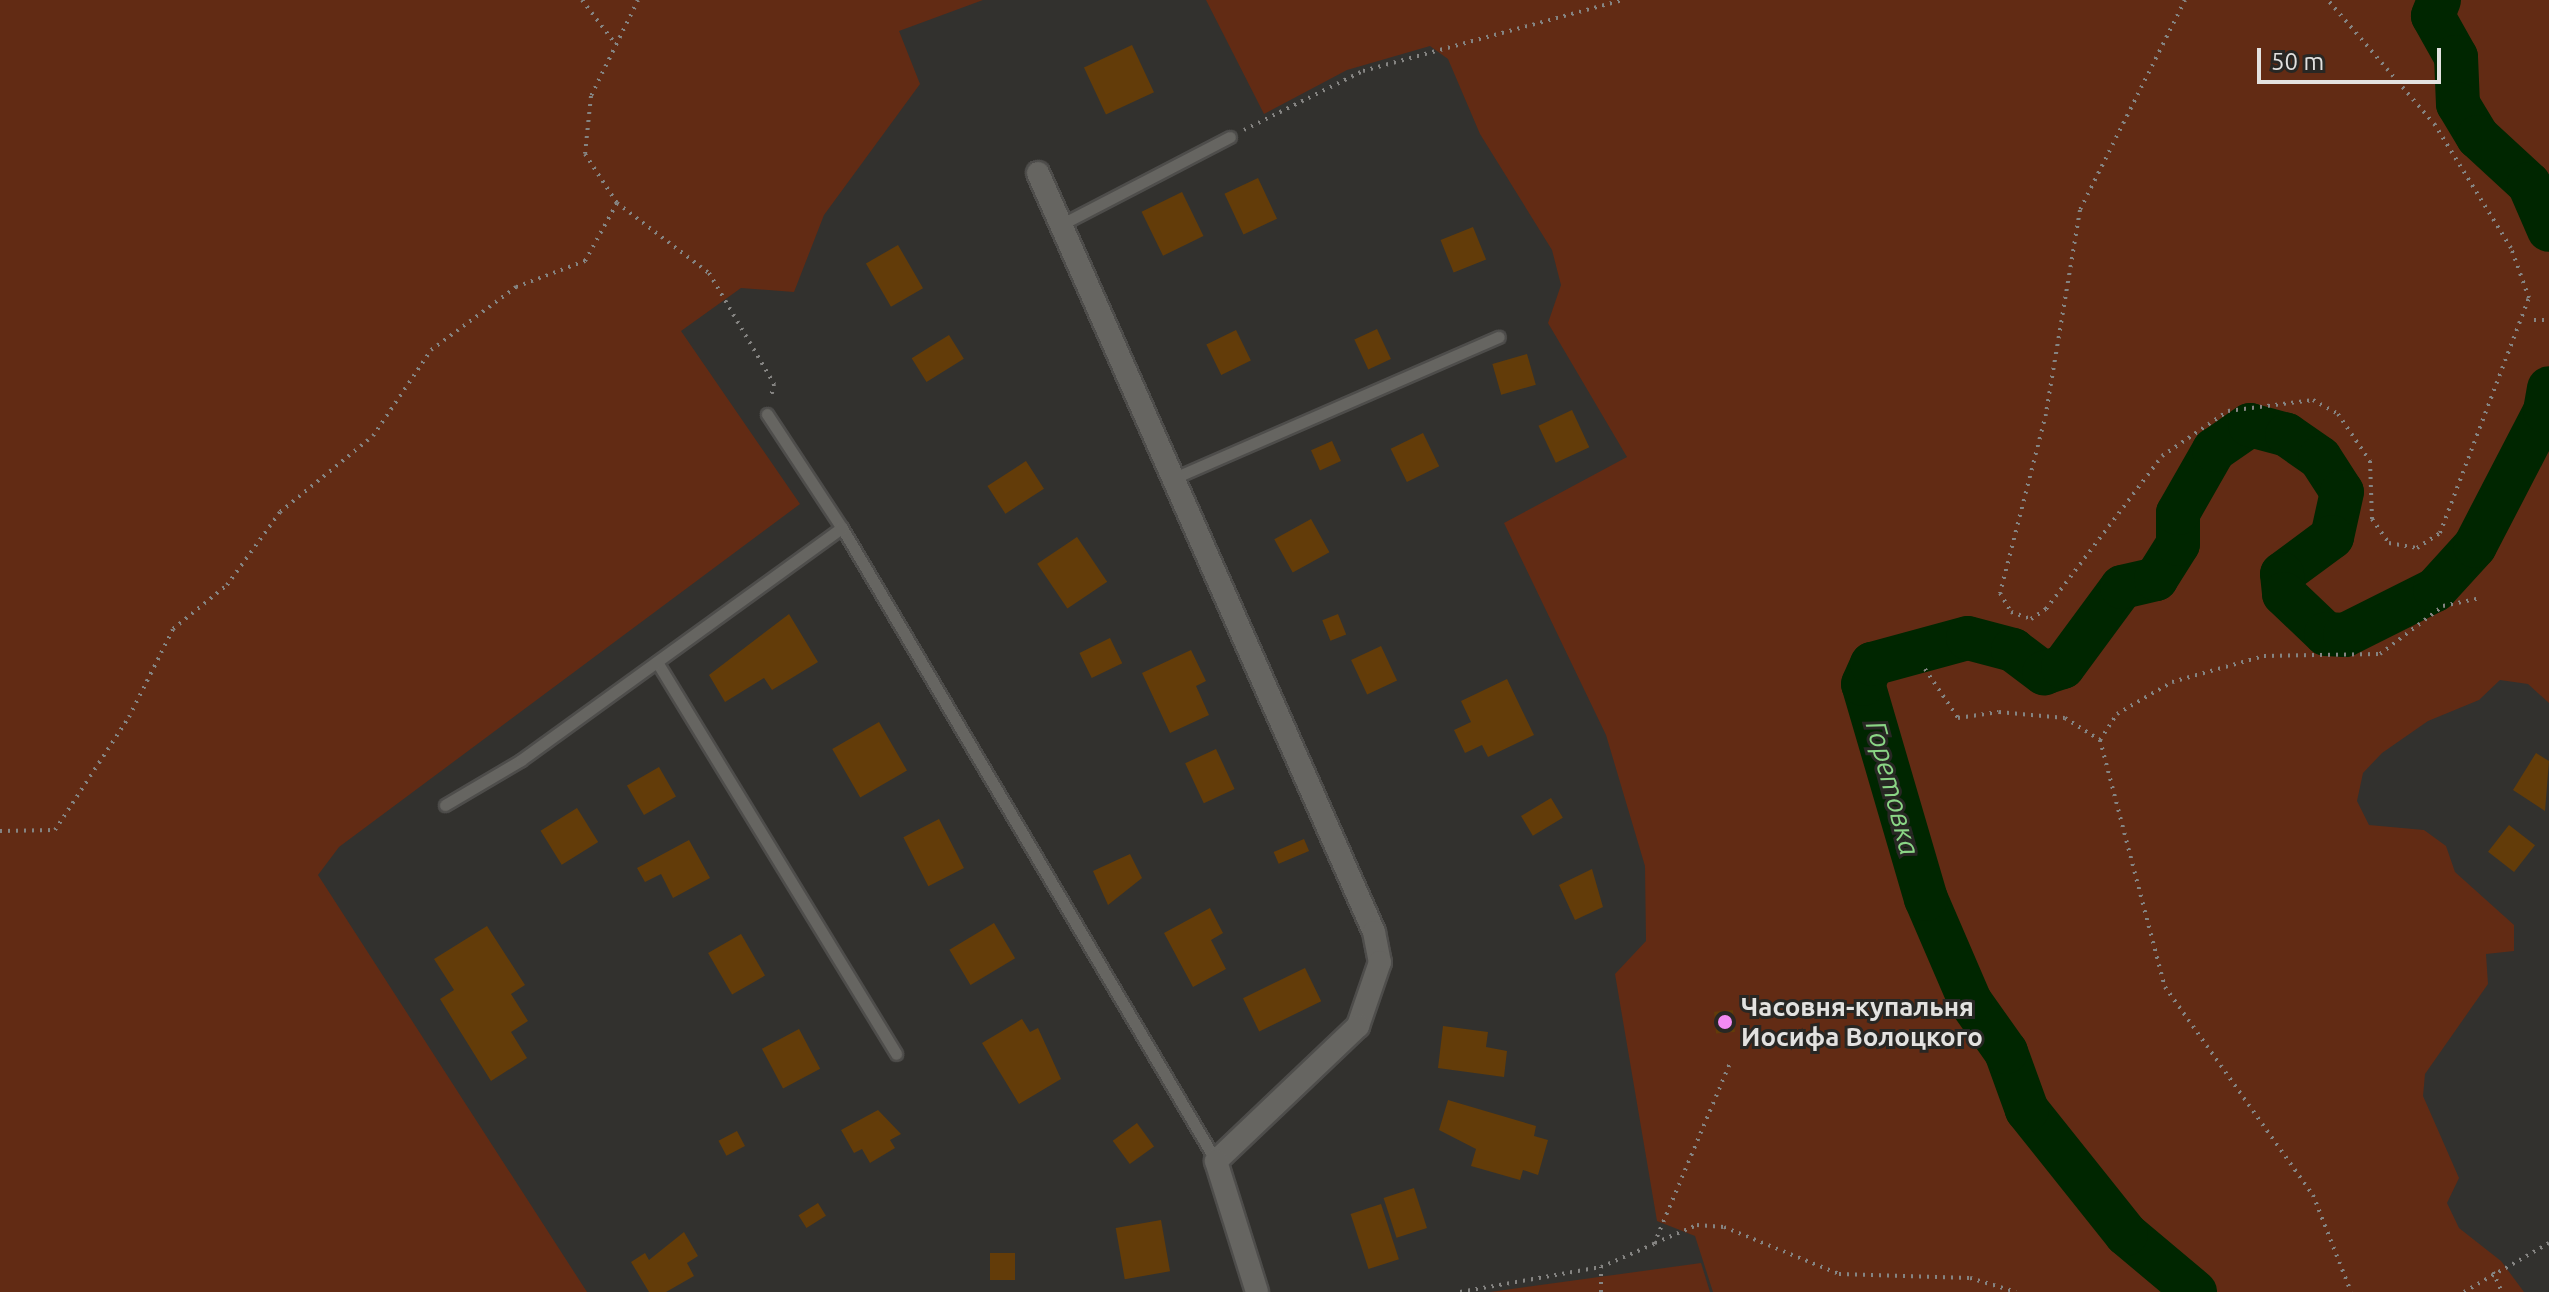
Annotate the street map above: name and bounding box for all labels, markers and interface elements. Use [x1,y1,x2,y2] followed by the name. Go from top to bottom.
[2261,32,2445,82] scale bar
[2271,48,2324,75] text: 50 m
[1859,717,1927,859] water label: Горетовка
[1741,991,1983,1052] place label: Часовня-купальня Иосифа Волоцкого
[1716,1013,1734,1031] marker: Часовня-купальня Иосифа Волоцкого

